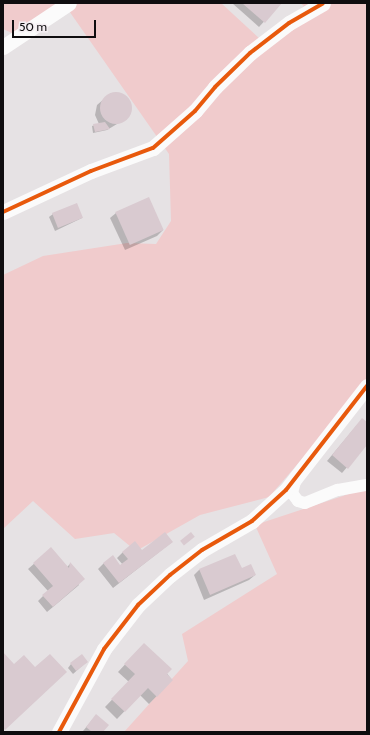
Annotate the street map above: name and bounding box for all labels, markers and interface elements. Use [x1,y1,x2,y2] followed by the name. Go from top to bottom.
[14,12,98,38] scale bar
[19,19,47,34] text: 50 m

